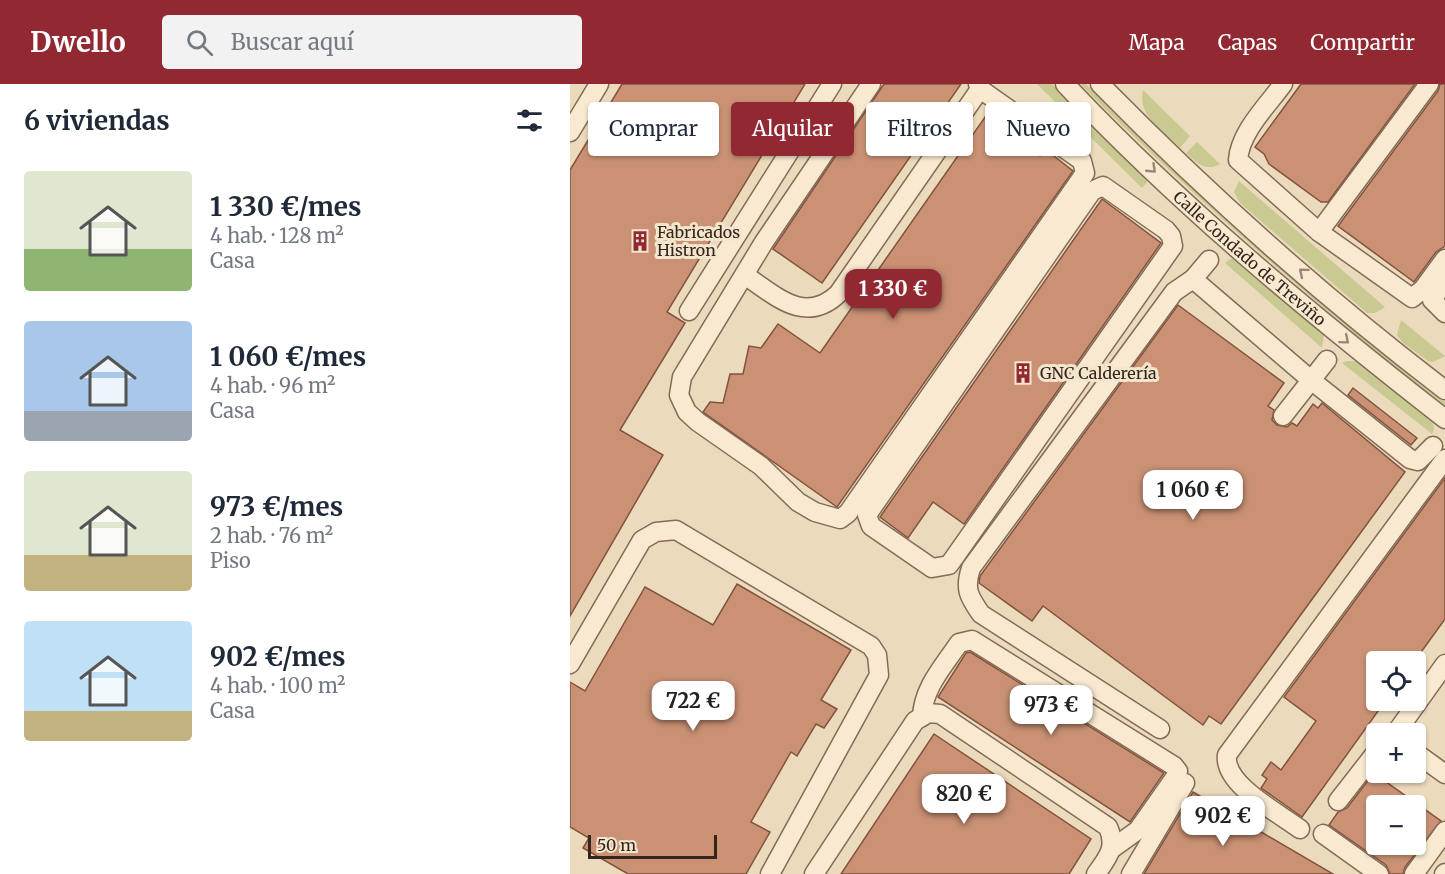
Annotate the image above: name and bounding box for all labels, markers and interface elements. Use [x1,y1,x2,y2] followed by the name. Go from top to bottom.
[162,15,582,69] search box
[30,24,126,60] text: Dwello
[183,26,216,59] icon: search
[231,28,354,56] text: Buscar aquí
[1128,29,1185,56] text: Mapa
[1218,29,1277,56] text: Capas
[1310,29,1415,56] text: Compartir
[588,102,719,156] chip: Comprar
[731,102,854,156] chip: Alquilar
[866,102,973,156] chip: Filtros
[985,102,1091,156] chip: Nuevo
[24,104,170,137] text: 6 viviendas
[513,104,546,137] icon: filters
[1145,161,1156,172] one-way arrow
[1169,186,1330,330] street label: Calle Condado de Treviño
[210,190,361,223] text: 1 330 €/mes
[72,195,144,267] icon: home
[657,222,740,260] place label: Fabricados Histron
[210,223,344,248] text: 4 hab. · 128 m²
[628,229,652,253] building icon: Fabricados Histron
[210,248,255,273] text: Casa
[838,269,948,320] pin: 1 330 €
[1299,269,1310,280] one-way arrow
[859,276,927,301] text: 1 330 €
[1338,333,1349,344] one-way arrow
[210,340,366,373] text: 1 060 €/mes
[72,345,144,417] icon: home
[1011,361,1035,385] building icon: GNC Calderería
[1040,363,1157,383] place label: GNC Calderería
[210,373,335,398] text: 4 hab. · 96 m²
[210,398,255,423] text: Casa
[1138,470,1248,521] pin: 1 060 €
[1157,477,1229,502] text: 1 060 €
[210,490,343,523] text: 973 €/mes
[72,495,144,567] icon: home
[210,523,333,548] text: 2 hab. · 76 m²
[210,548,251,573] text: Piso
[210,640,345,673] text: 902 €/mes
[72,645,144,717] icon: home
[1366,651,1426,855] map controls
[1366,651,1426,711] button: locate
[210,673,345,698] text: 4 hab. · 100 m²
[651,681,735,732] pin: 722 €
[1009,685,1093,736] pin: 973 €
[666,688,720,713] text: 722 €
[1024,692,1078,717] text: 973 €
[210,698,255,723] text: Casa
[1366,723,1426,783] button: +
[922,774,1006,825] pin: 820 €
[936,781,992,806] text: 820 €
[1366,795,1426,855] button: −
[1181,796,1265,847] pin: 902 €
[1195,803,1251,828] text: 902 €
[588,832,717,860] scale bar
[597,835,636,855] text: 50 m

